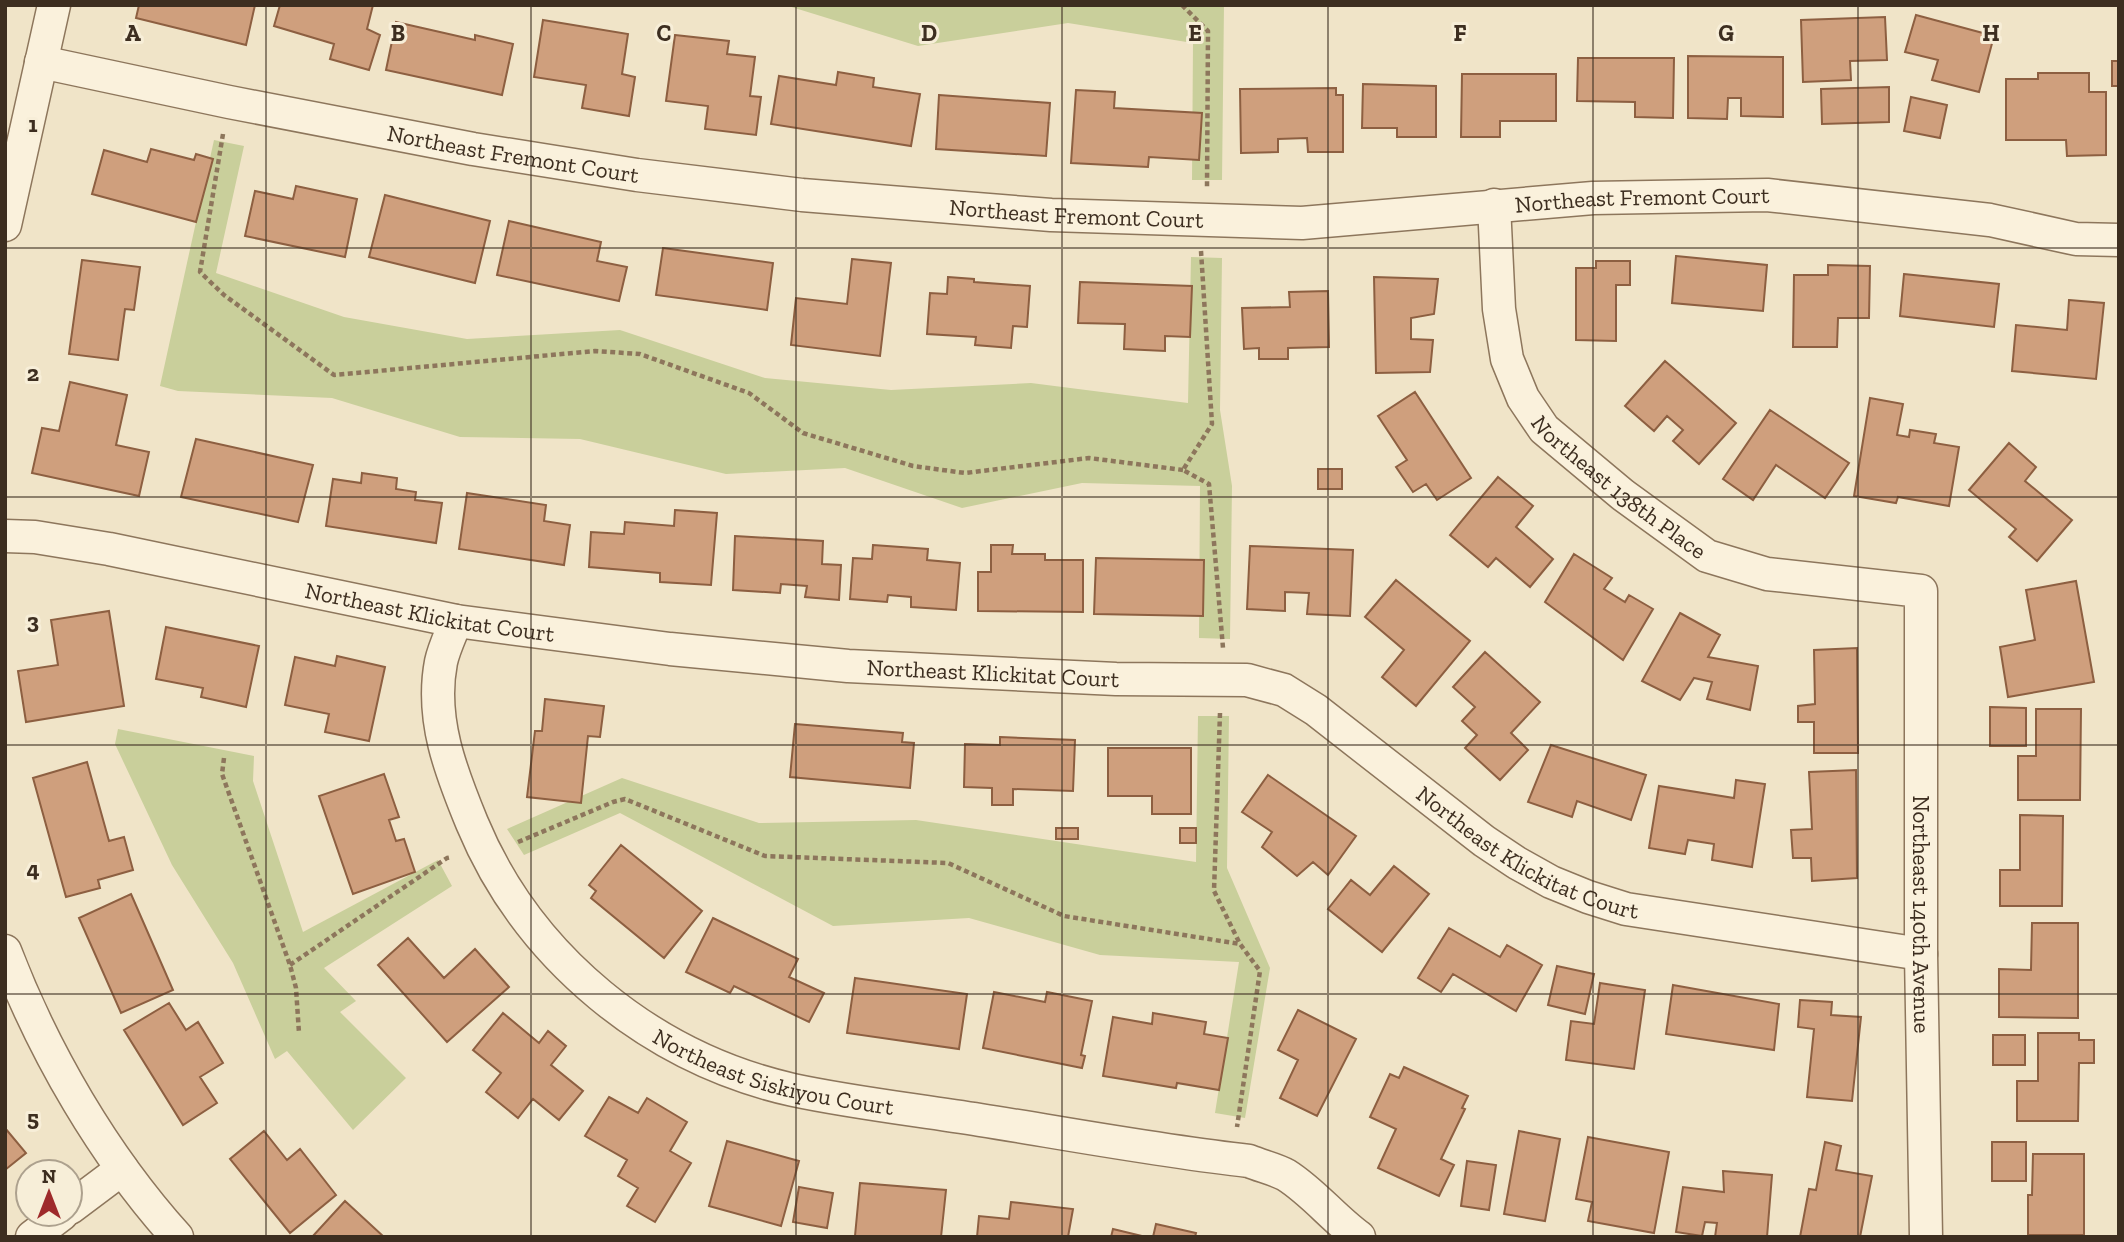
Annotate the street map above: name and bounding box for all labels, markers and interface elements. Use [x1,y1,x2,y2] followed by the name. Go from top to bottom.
[125,19,141,47] text: A
[391,19,405,47] text: B
[657,19,671,47] text: C
[921,19,937,47] text: D
[1188,19,1202,47] text: E
[1453,19,1467,47] text: F
[1718,19,1734,47] text: G
[1982,19,2000,47] text: H
[28,110,38,138] text: 1
[385,119,641,189] street label: Northeast Fremont Court
[1514,181,1770,219] street label: Northeast Fremont Court
[948,193,1205,234] street label: Northeast Fremont Court
[27,359,39,387] text: 2
[1525,410,1712,565] street label: Northeast 138th Place
[303,576,556,648] street label: Northeast Klickitat Court
[27,607,39,635] text: 3
[866,653,1120,693] street label: Northeast Klickitat Court
[1411,780,1641,925] street label: Northeast Klickitat Court
[1907,795,1936,1034] street label: Northeast 140th Avenue
[26,855,40,883] text: 4
[648,1022,896,1121] street label: Northeast Siskiyou Court
[27,1104,39,1132] text: 5
[14,1158,84,1228] north arrow
[42,1165,56,1188] text: N

